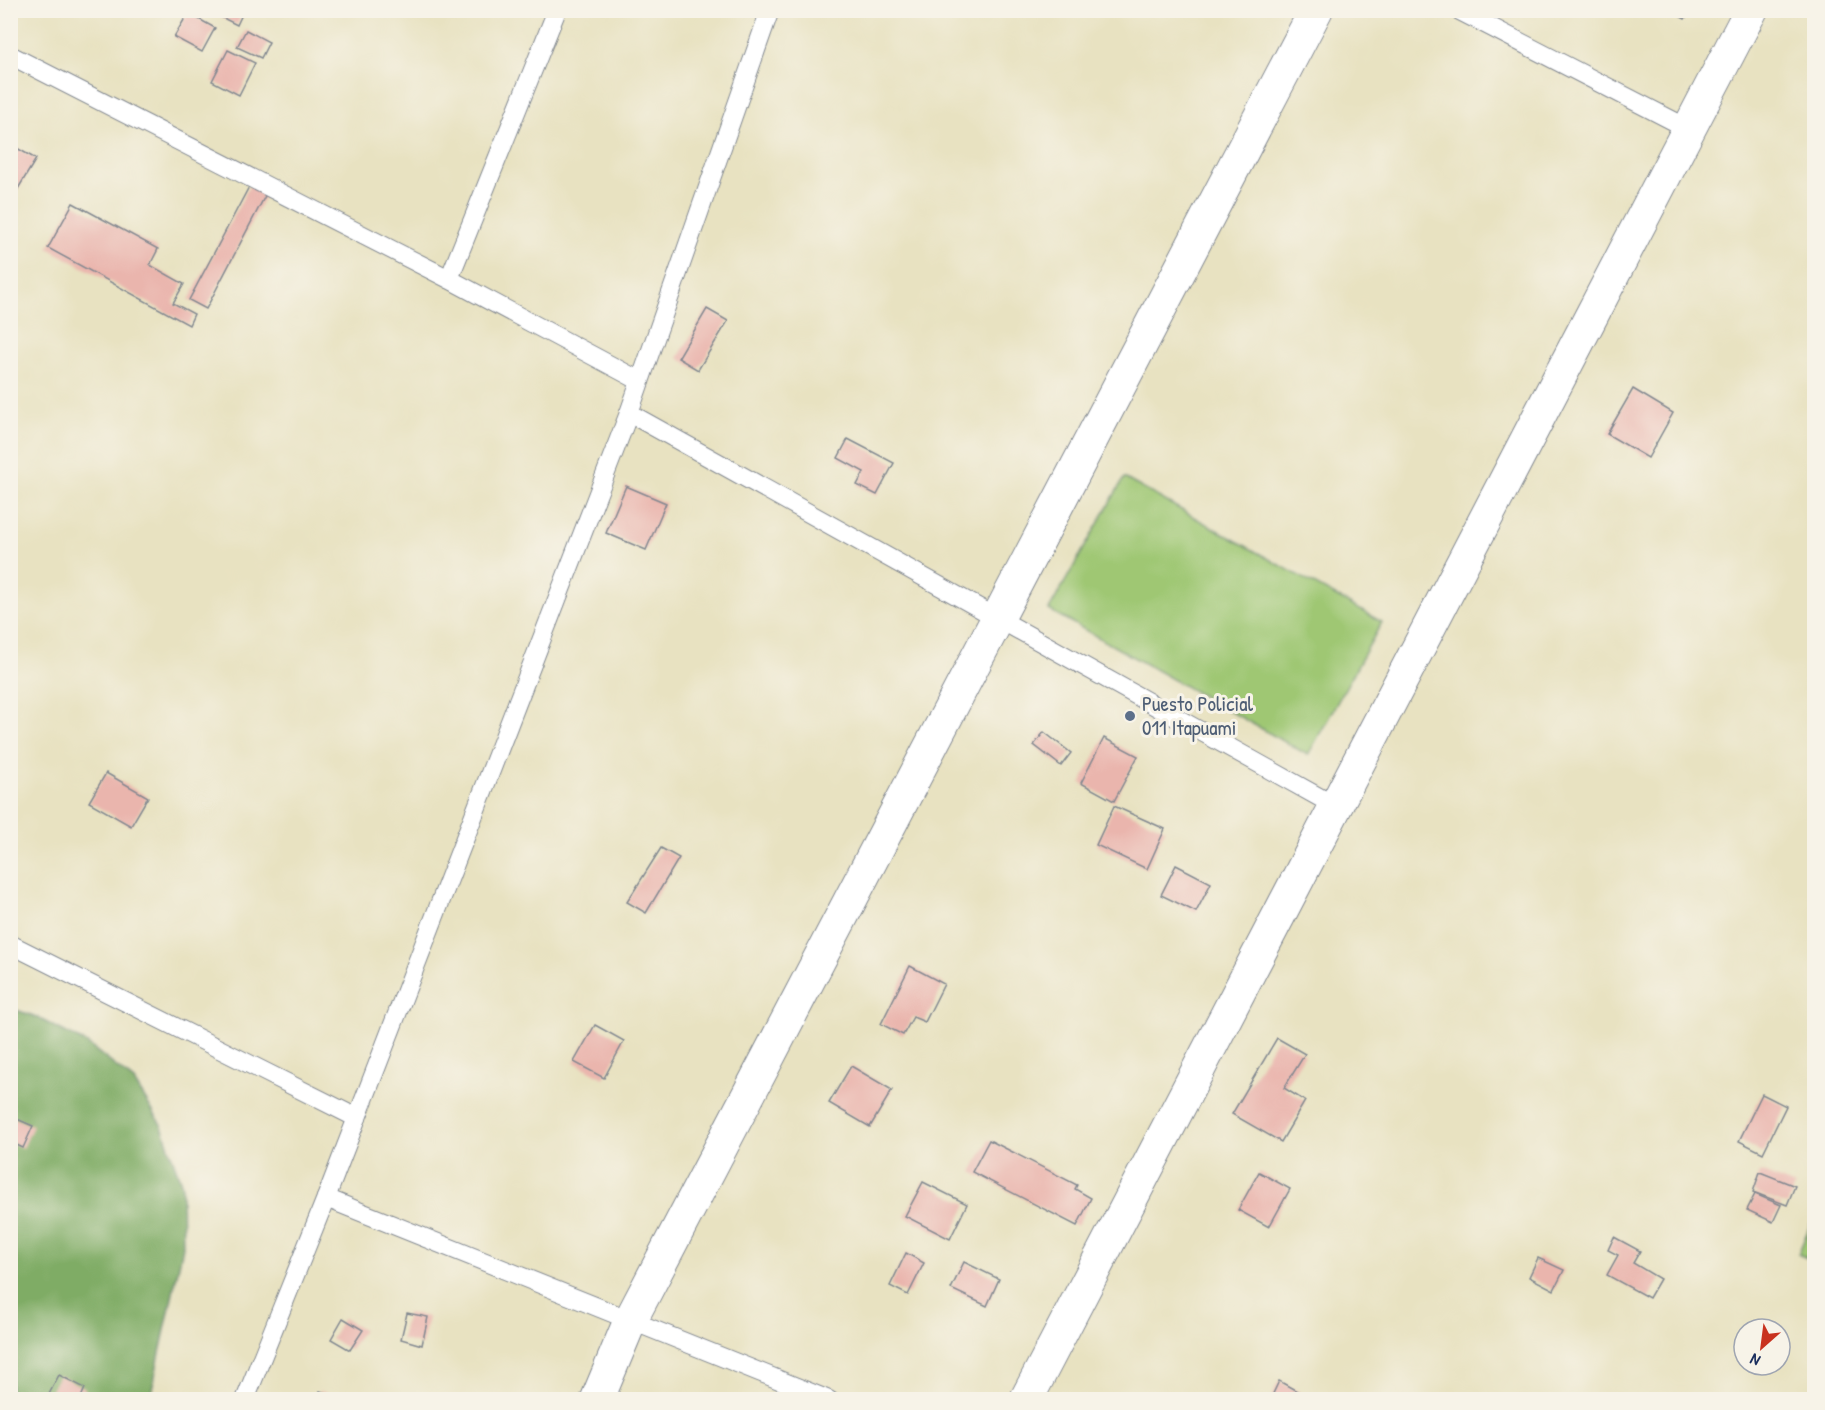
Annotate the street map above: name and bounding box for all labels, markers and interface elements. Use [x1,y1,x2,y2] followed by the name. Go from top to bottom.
[1142,689,1253,742] place label: Puesto Policial 011 Itapuami
[1123,709,1137,723] marker: Puesto Policial 011 Itapuami
[1732,1317,1792,1377] north arrow
[1746,1348,1764,1372] text: N

